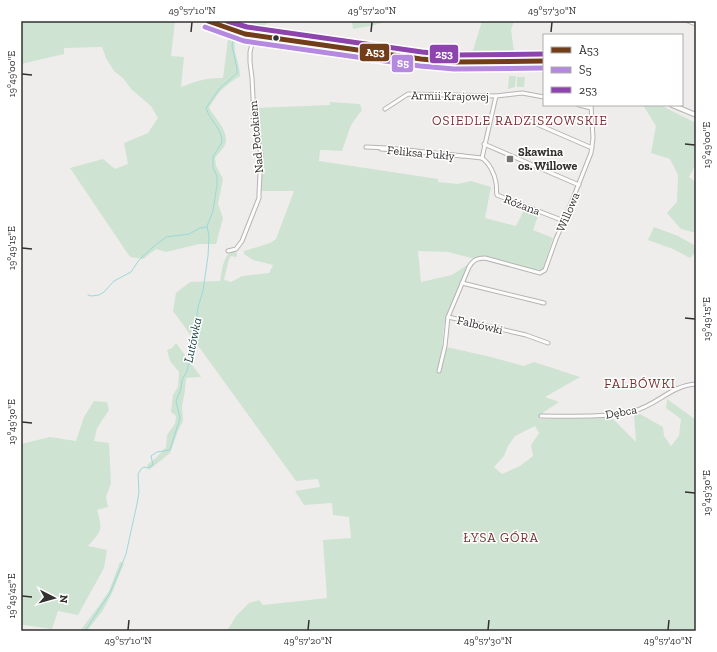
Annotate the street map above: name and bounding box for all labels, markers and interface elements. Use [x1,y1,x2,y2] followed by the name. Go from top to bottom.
[168,5,216,17] text: 49°57'10"N
[348,5,397,17] text: 49°57'20"N
[528,5,577,17] text: 49°57'30"N
[271,33,281,43] unlabelled marker
[543,34,683,106] legend
[359,43,390,62] line badge: A53
[579,43,599,57] text: A53
[429,44,459,64] line badge: 253
[365,46,385,59] text: A53
[435,48,453,61] text: 253
[6,51,18,97] text: 19°49'00"E
[391,54,414,73] line badge: S5
[397,57,409,70] text: S5
[579,63,592,77] text: S5
[579,83,597,97] text: 253
[411,88,489,105] street label: Armii Krajowej
[246,100,266,174] street label: Nad Potokiem
[432,113,608,128] district label: OSIEDLE RADZISZOWSKIE
[701,122,713,168] text: 19°49'00"E
[387,143,456,163] street label: Feliksa Pukły
[518,145,577,173] place label: Skawina os. Willowe
[505,154,515,164] marker: Skawina os. Willowe
[553,190,583,234] street label: Willowa
[502,192,542,218] street label: Różana
[6,226,18,270] text: 19°49'15"E
[701,297,713,341] text: 19°49'15"E
[456,313,505,337] street label: Falbówki
[180,316,205,364] water label: Lutówka
[604,376,676,391] district label: FALBÓWKI
[6,399,18,445] text: 19°49'30"E
[604,402,638,422] street label: Dębca
[701,470,713,516] text: 19°49'30"E
[463,530,539,545] district label: ŁYSA GÓRA
[6,573,18,619] text: 19°49'45"E
[34,578,74,618] north arrow
[56,594,70,604] text: N
[104,635,152,647] text: 49°57'10"N
[284,635,333,647] text: 49°57'20"N
[464,635,513,647] text: 49°57'30"N
[644,635,693,647] text: 49°57'40"N

